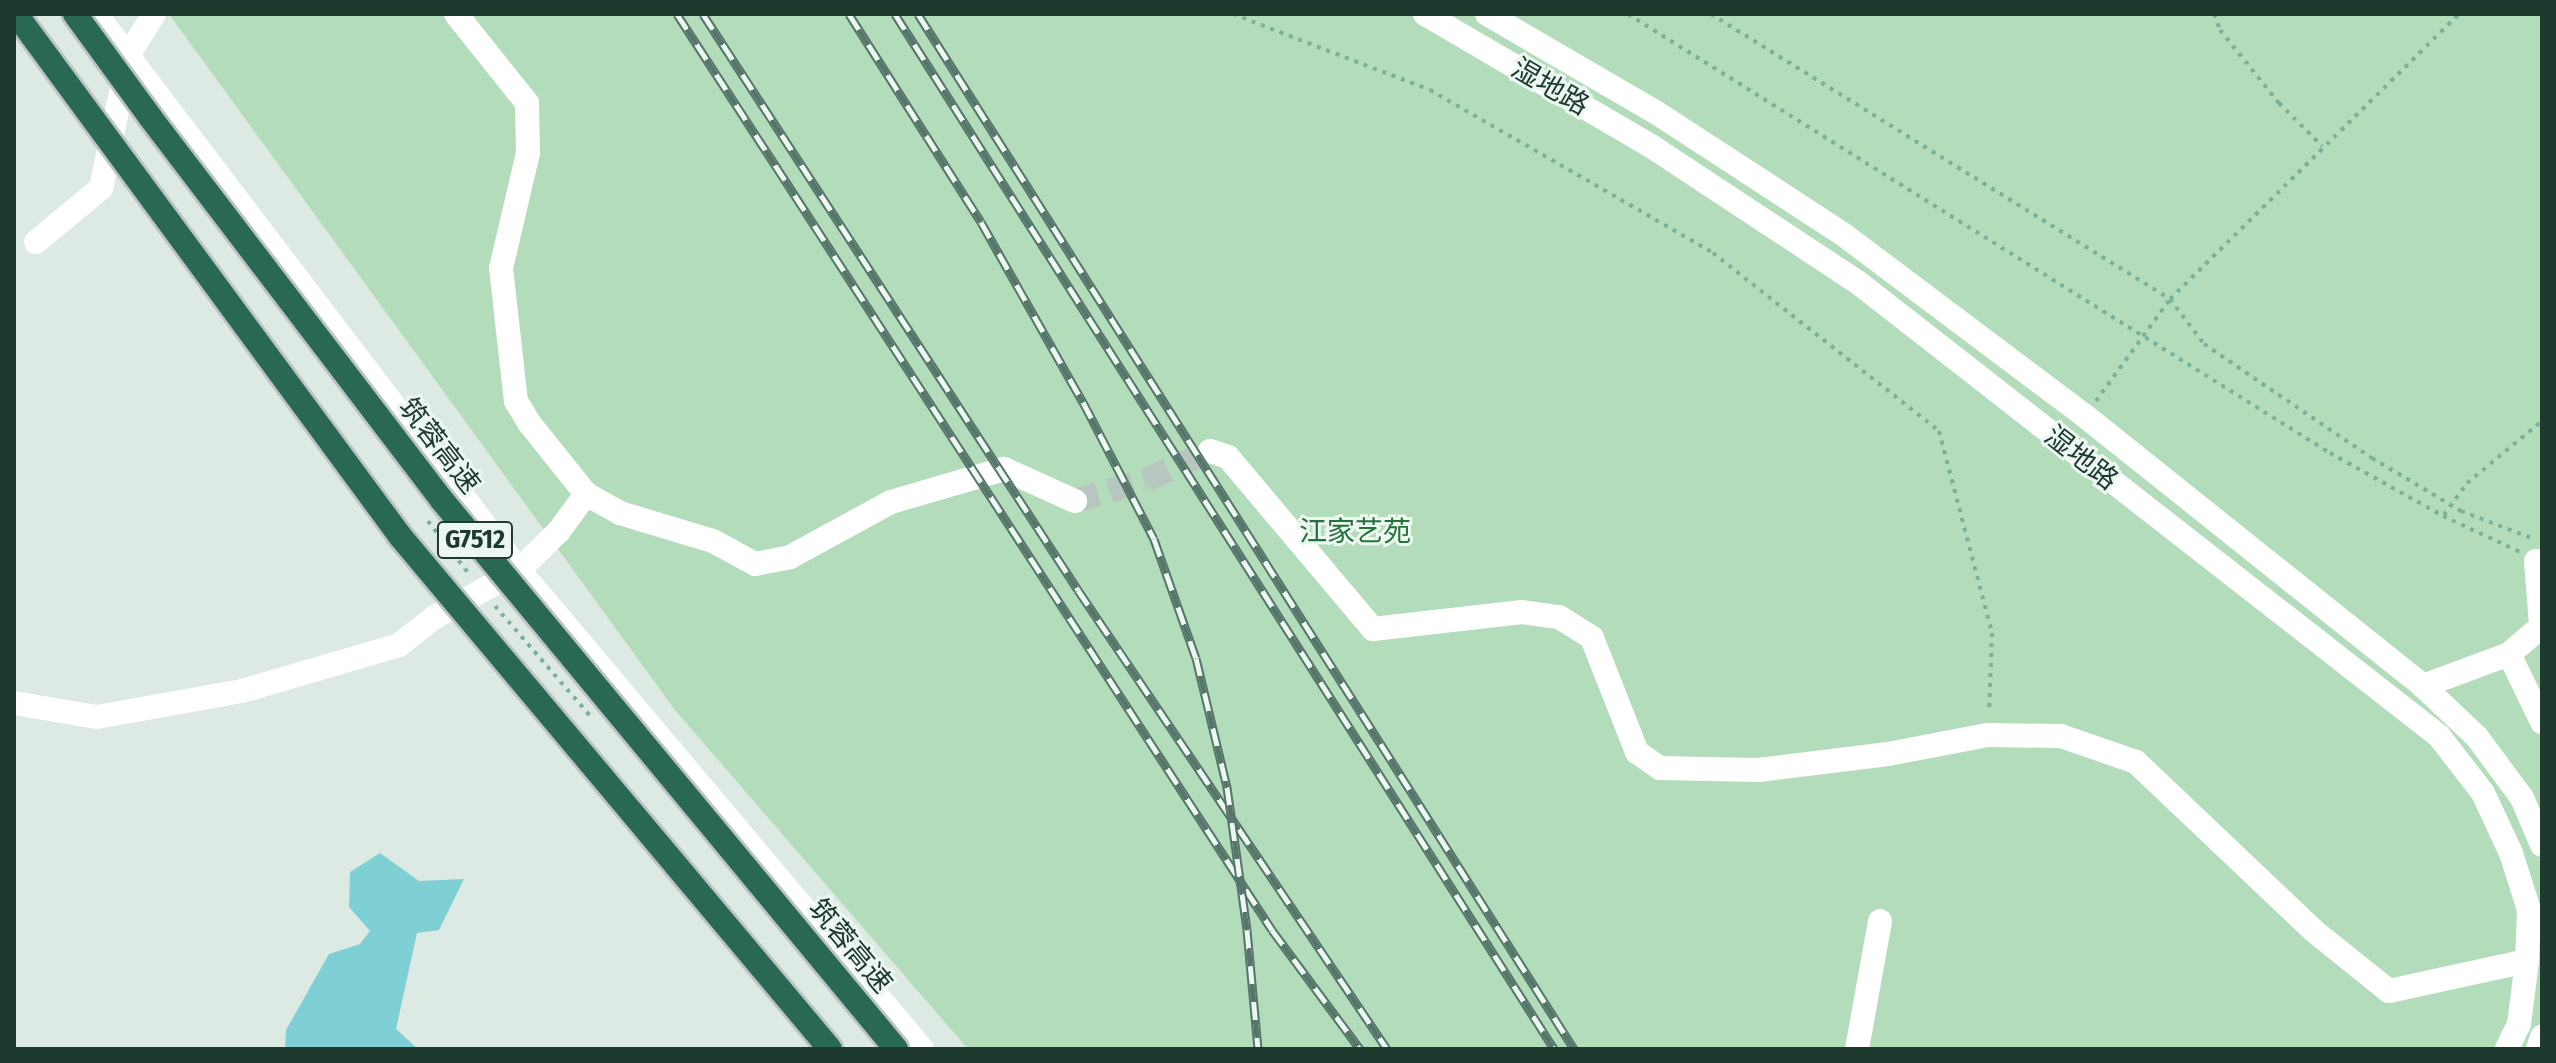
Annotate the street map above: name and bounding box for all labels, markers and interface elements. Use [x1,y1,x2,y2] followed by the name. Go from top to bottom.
[1505,51,1595,123] street label: 湿地路
[391,392,487,500] street label: 筑蓉高速
[2038,419,2124,497] street label: 湿地路
[1299,515,1411,549] park label: 江家艺苑
[435,518,515,562] road number: G7512
[801,892,899,1000] street label: 筑蓉高速

